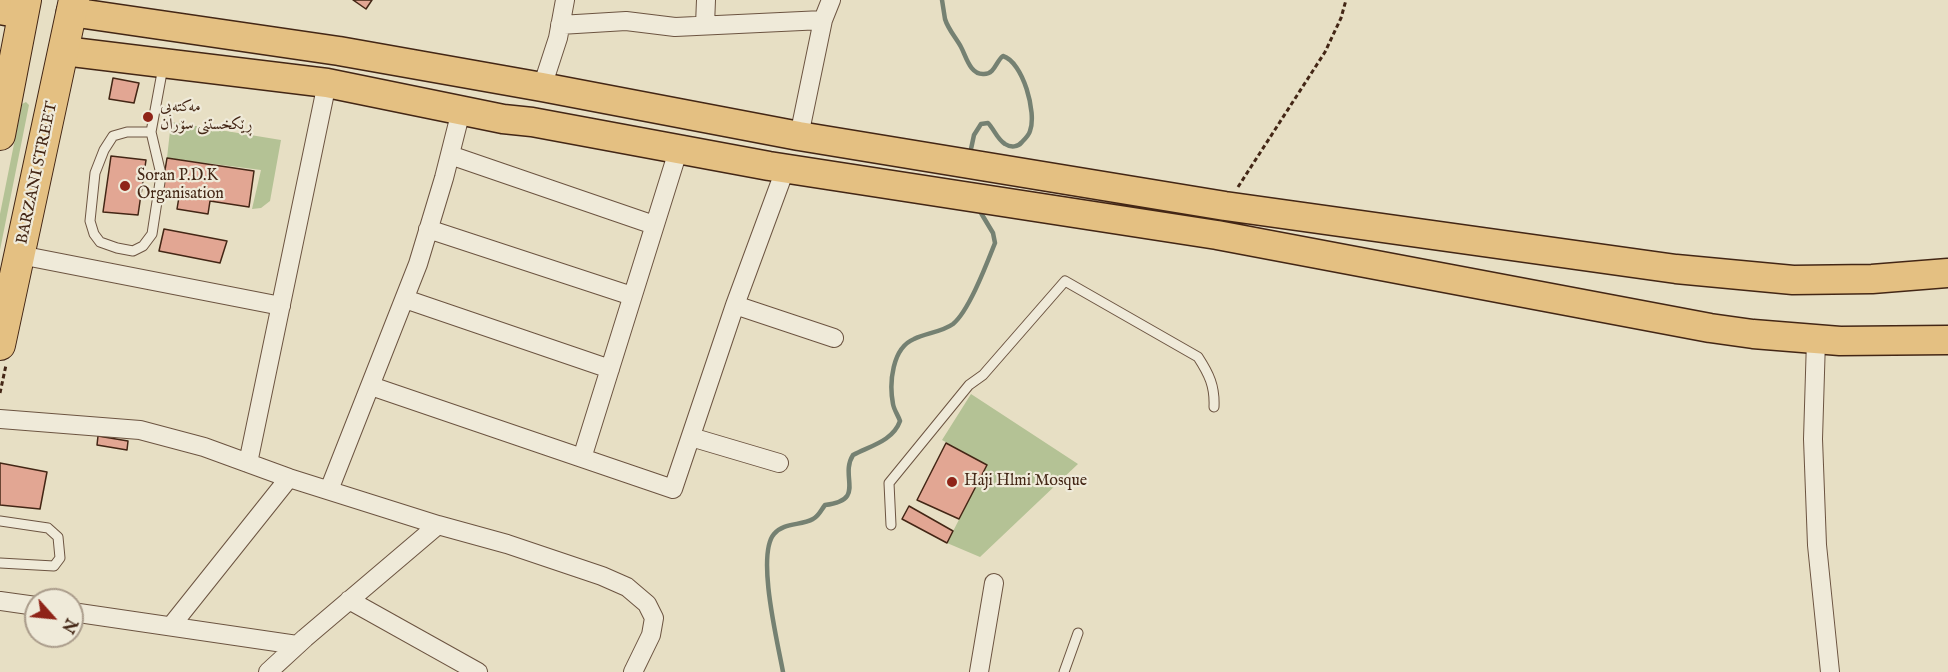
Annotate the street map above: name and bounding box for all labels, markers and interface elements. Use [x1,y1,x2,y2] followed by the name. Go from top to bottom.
[160,98,252,136] place label: مەکتەبی ڕێکخستنی سۆران
[13,100,63,246] street label: BARZANI STREET
[141,110,155,124] marker: مەکتەبی ڕێکخستنی سۆران
[137,167,224,205] place label: Soran P.D.K Organisation
[118,179,132,193] marker: Soran P.D.K Organisation
[964,472,1087,492] place label: Haji Hlmi Mosque
[945,475,959,489] marker: Haji Hlmi Mosque
[24,588,84,648] north arrow
[56,615,80,636] text: N

